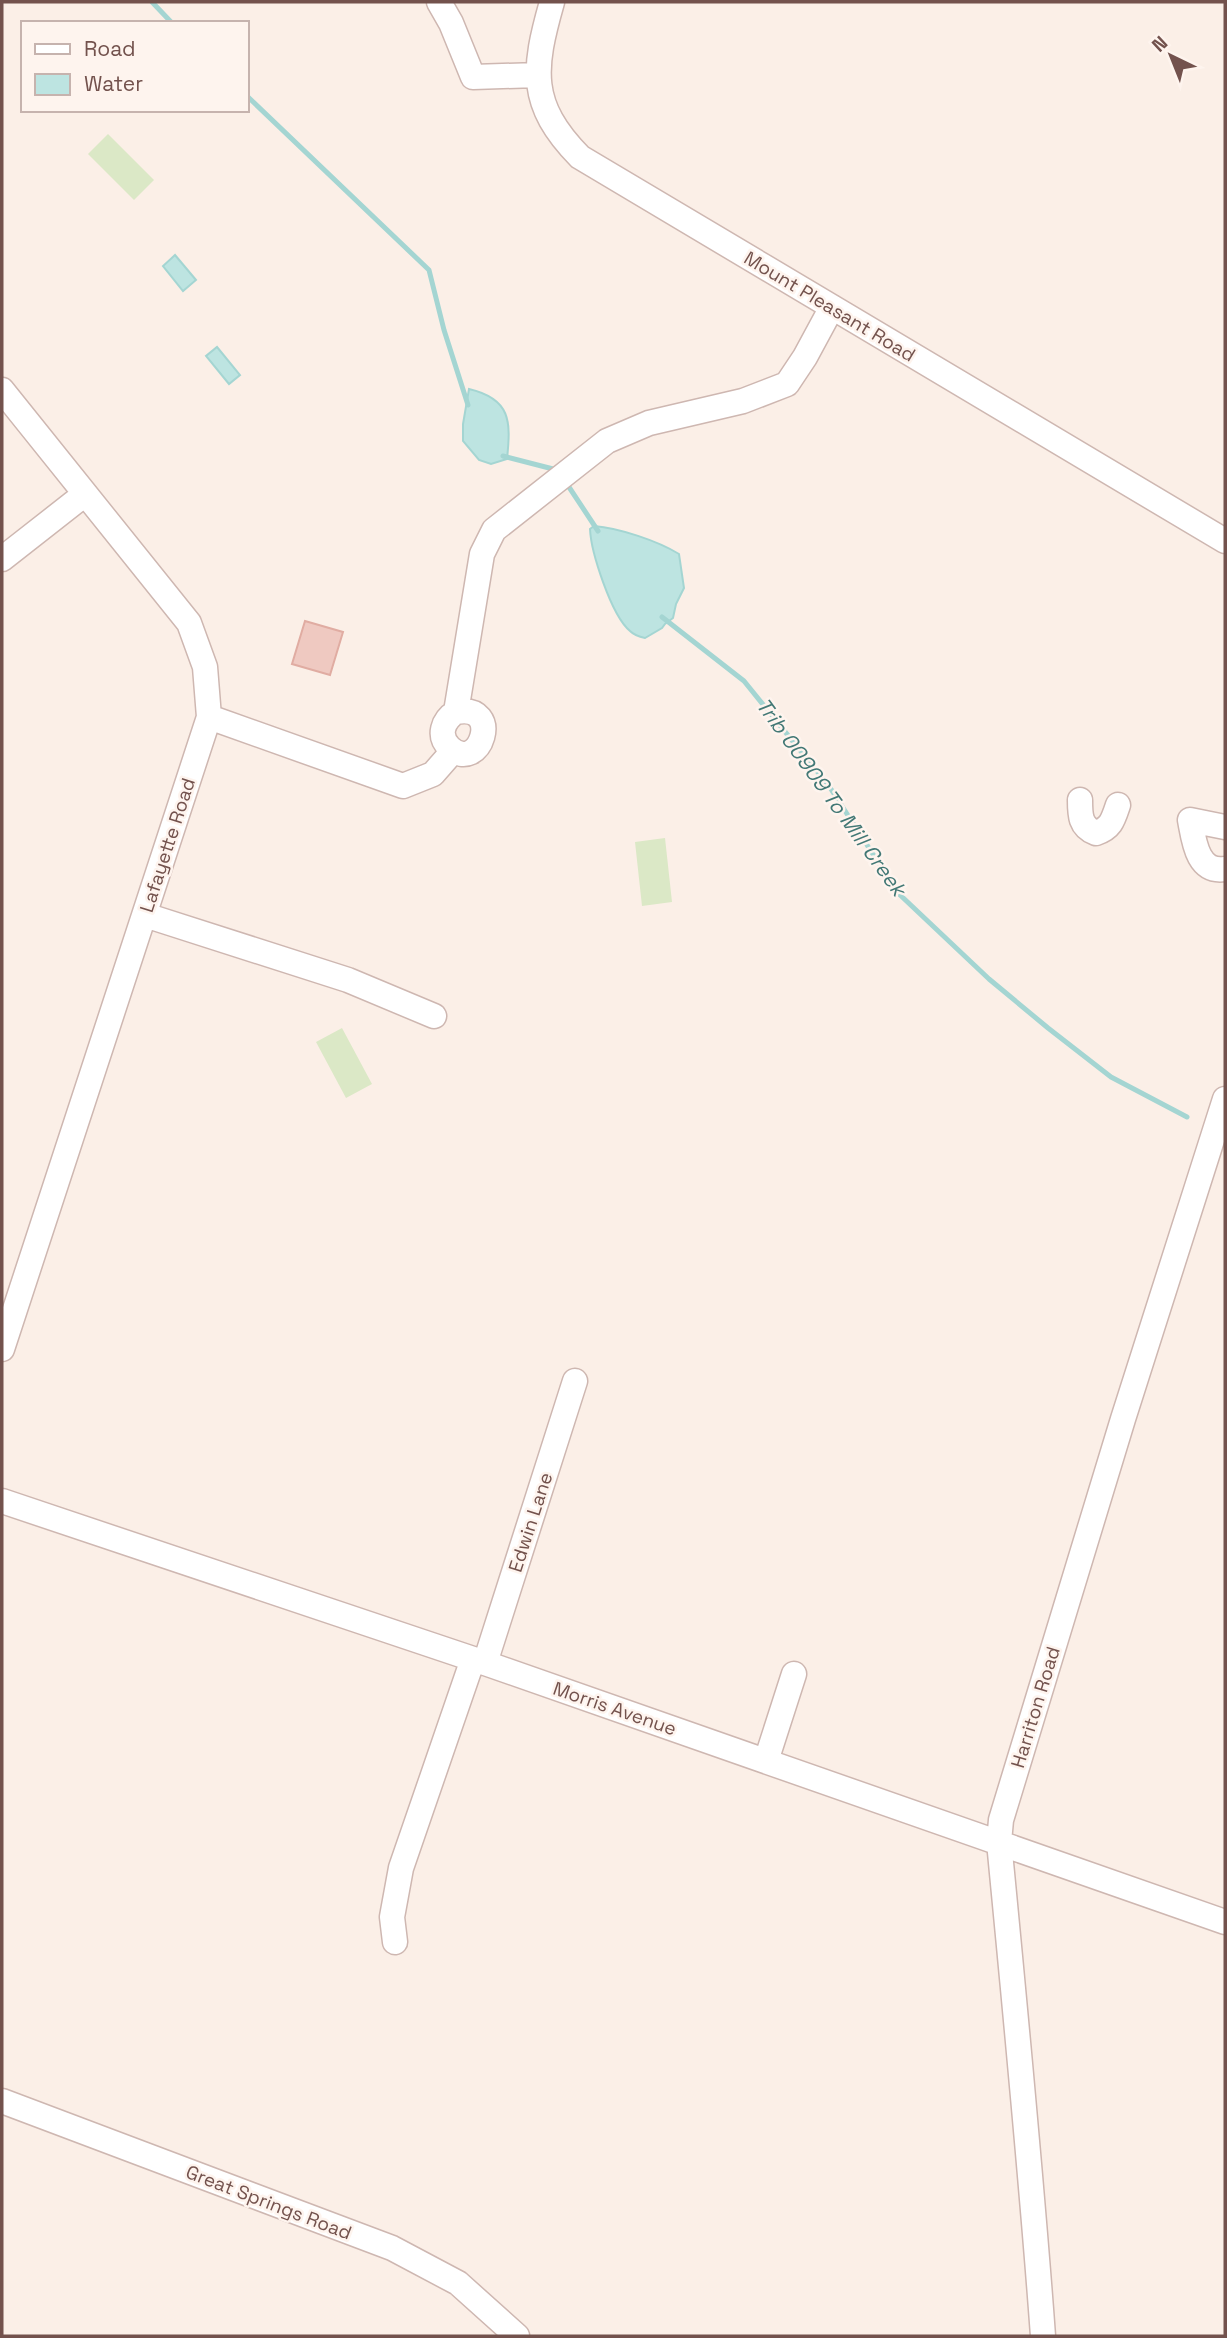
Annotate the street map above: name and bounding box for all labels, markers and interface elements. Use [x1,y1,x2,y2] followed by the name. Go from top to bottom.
[21,21,248,112] legend
[1136,21,1206,91] north arrow
[1147,30,1173,57] text: N
[84,35,136,62] text: Road
[84,70,143,97] text: Water
[740,245,920,367] street label: Mount Pleasant Road
[750,692,914,903] water label: Trib 00909 To Mill Creek
[134,775,201,916] street label: Lafayette Road
[503,1469,558,1575] street label: Edwin Lane
[1005,1643,1066,1771] street label: Harriton Road
[550,1676,680,1741] street label: Morris Avenue
[182,2159,355,2246] street label: Great Springs Road

